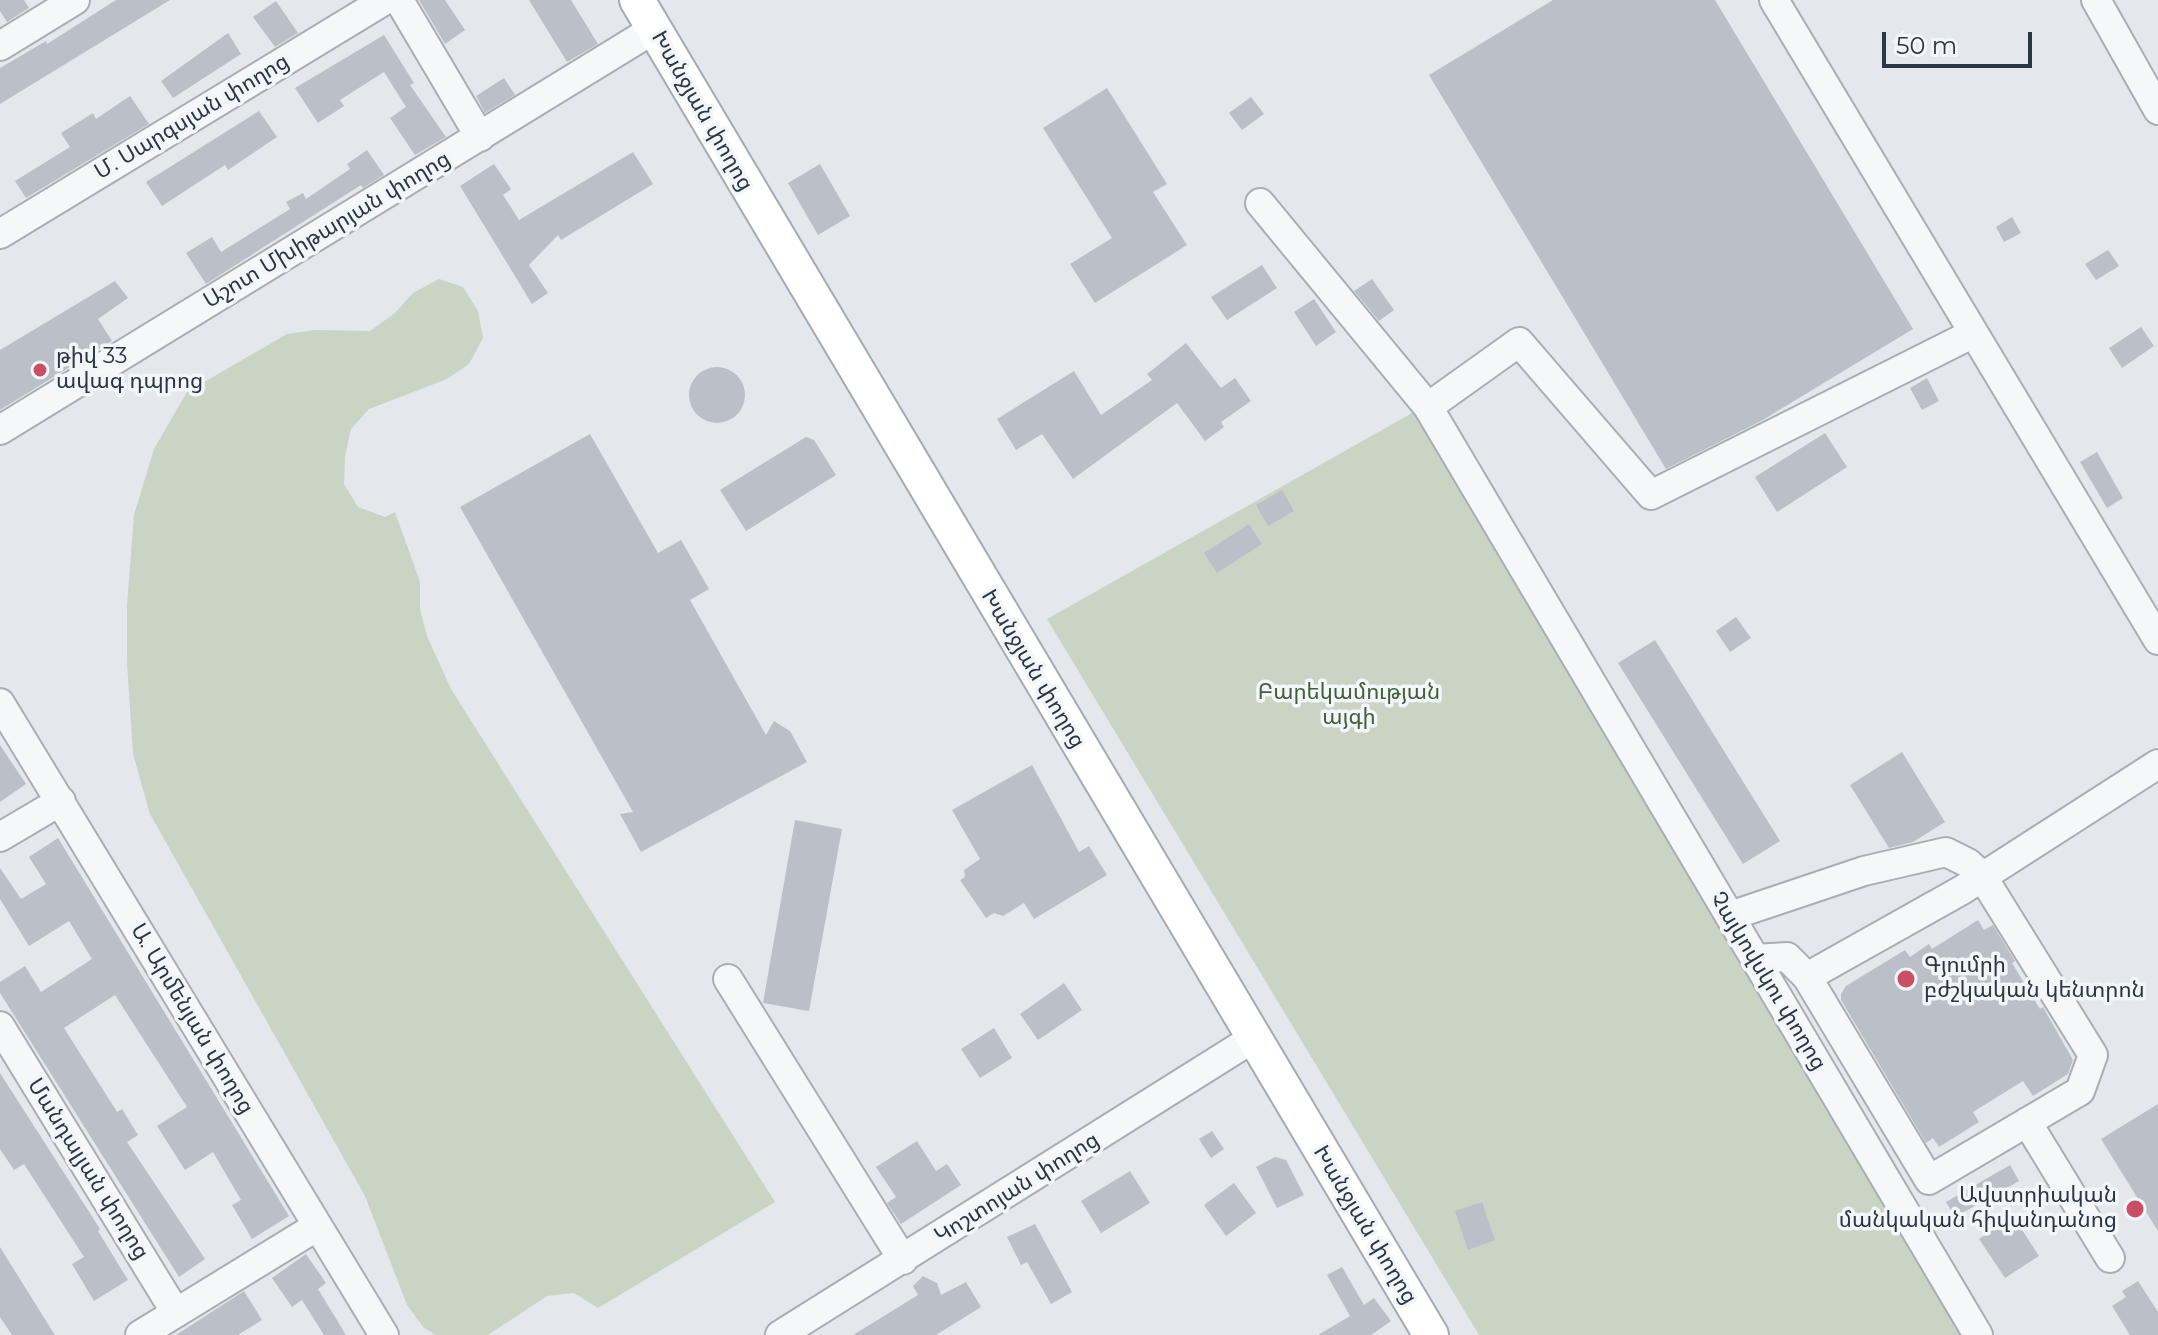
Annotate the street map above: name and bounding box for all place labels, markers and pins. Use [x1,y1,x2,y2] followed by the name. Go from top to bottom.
[56,344,203,396] place label: թիվ 33 ավագ դպրոց
[31,361,49,379] marker: թիվ 33 ավագ դպրոց
[1924,953,2145,1004] place label: Գյումրի բժշկական կենտրոն
[1895,968,1917,990] marker: Գյումրի բժշկական կենտրոն
[1839,1183,2117,1234] place label: Ավստրիական մանկական հիվանդանոց
[2124,1198,2146,1220] marker: Ավստրիական մանկական հիվանդանոց

